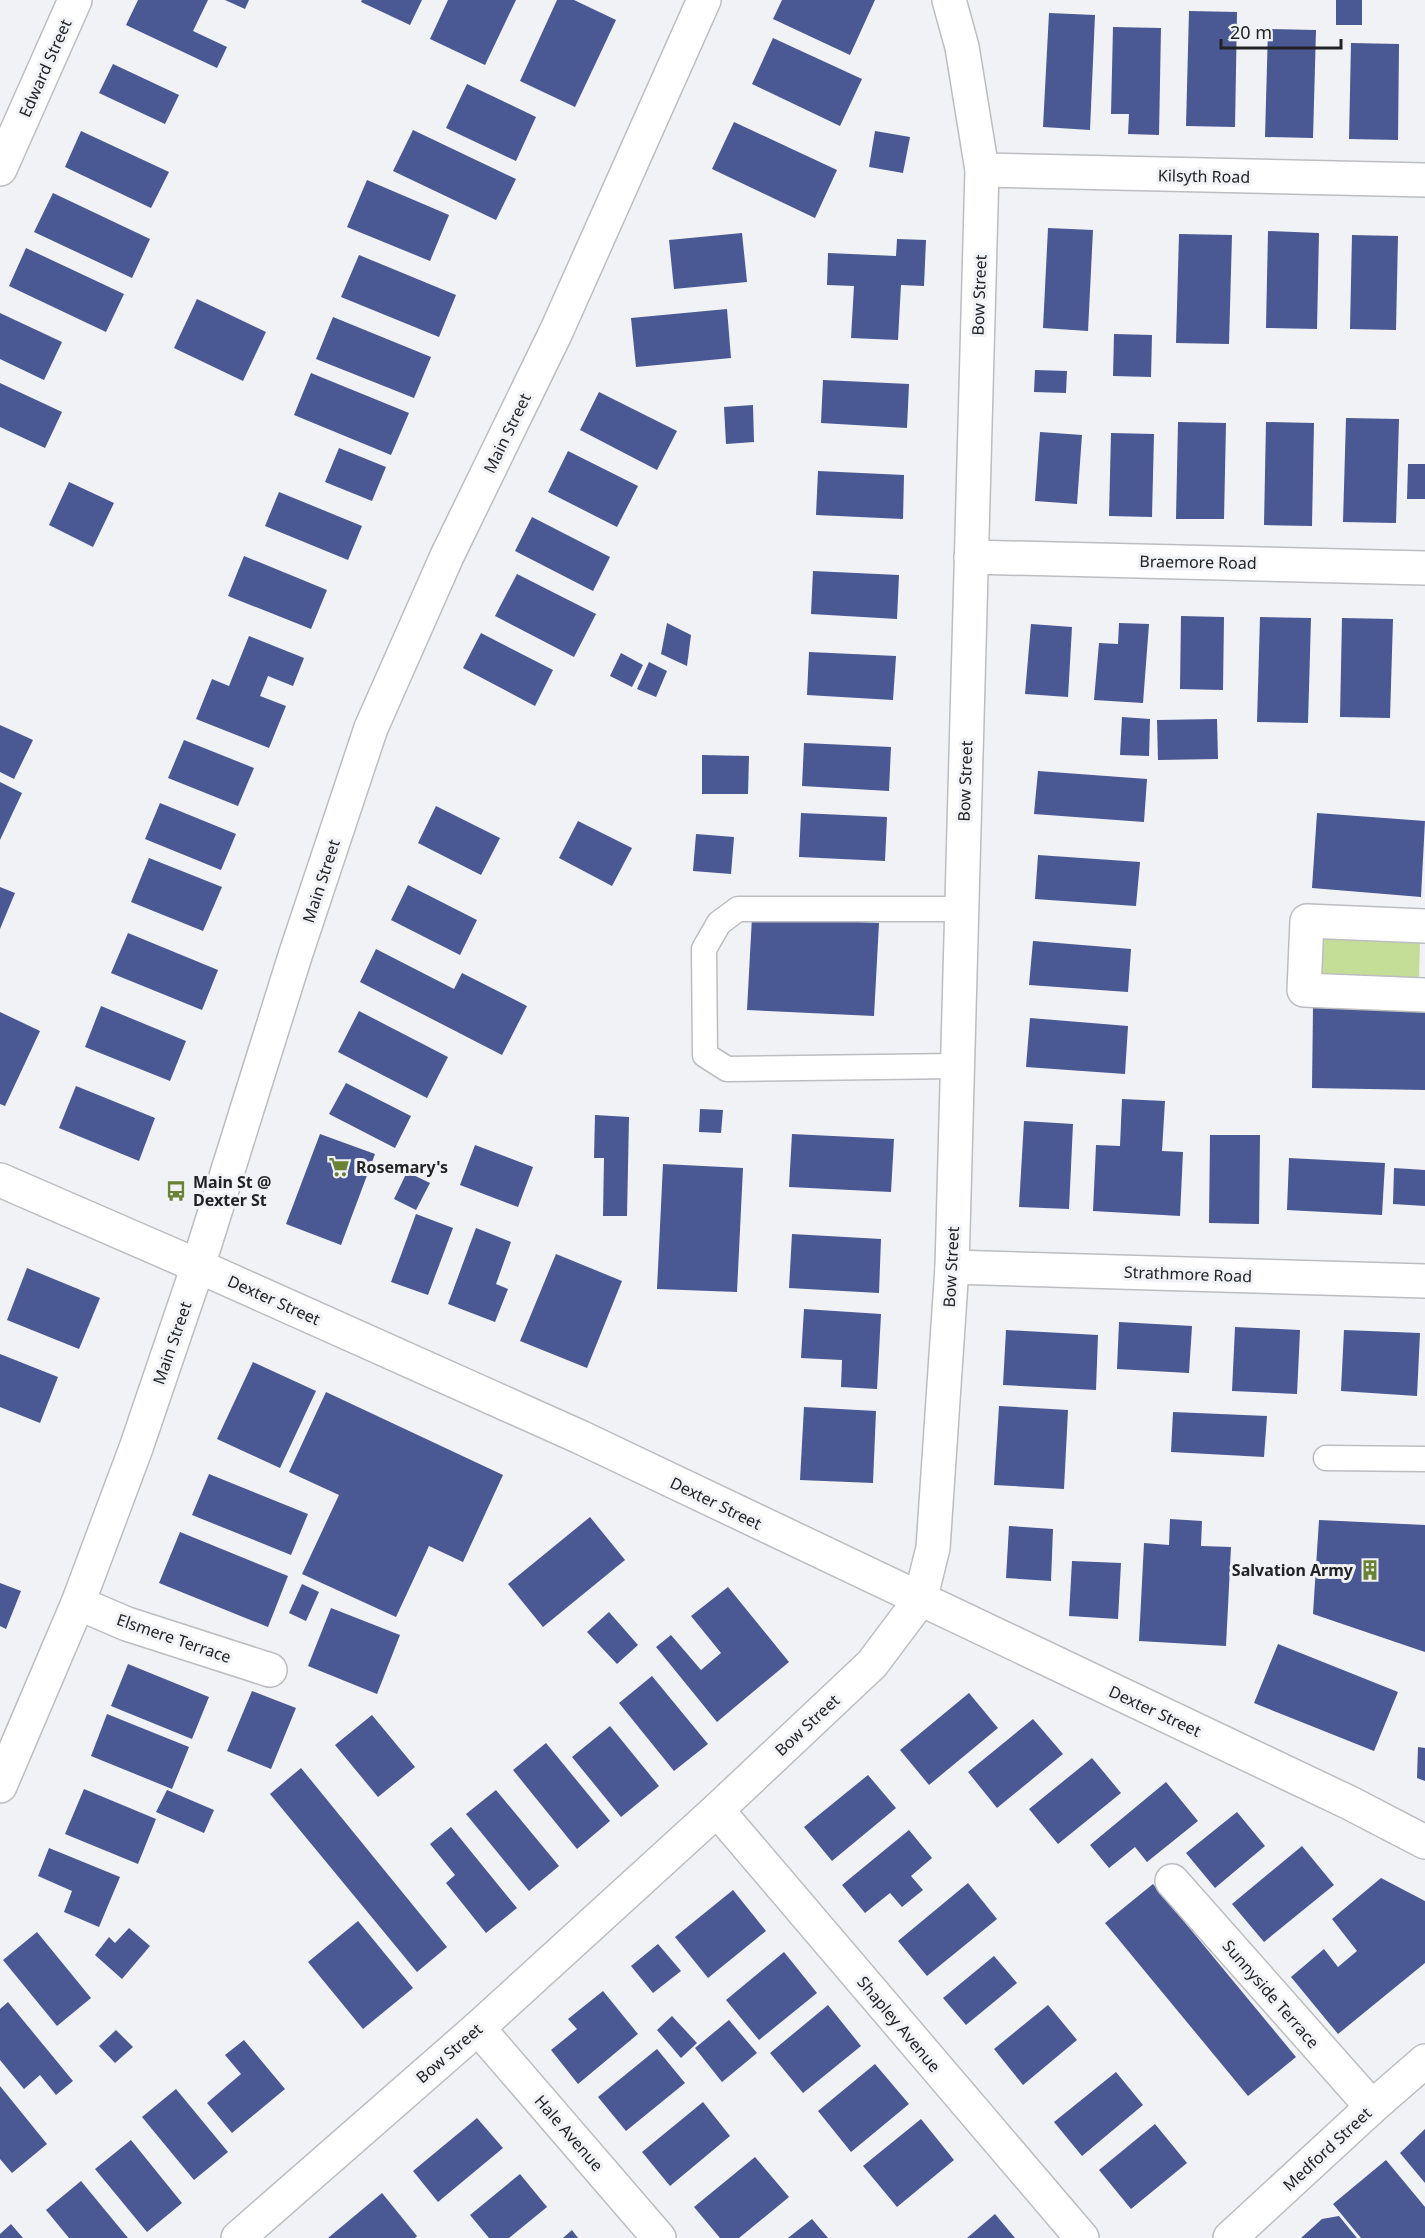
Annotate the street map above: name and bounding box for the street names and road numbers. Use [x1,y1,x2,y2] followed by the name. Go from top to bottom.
[14,15,77,121] street label: Edward Street
[1158,164,1250,188] street label: Kilsyth Road
[967,254,991,336] street label: Bow Street
[478,389,536,477] street label: Main Street
[1139,550,1257,574] street label: Braemore Road
[953,740,977,822] street label: Bow Street
[297,836,345,925] street label: Main Street
[938,1226,964,1308] street label: Bow Street
[1124,1261,1252,1287] street label: Strathmore Road
[224,1270,324,1330] street label: Dexter Street
[148,1298,197,1387] street label: Main Street
[667,1471,766,1535] street label: Dexter Street
[114,1608,234,1668] street label: Elsmere Terrace
[1105,1680,1205,1742] street label: Dexter Street
[770,1689,844,1761] street label: Bow Street
[1218,1935,1324,2053] street label: Sunnyside Terrace
[852,1971,946,2077] street label: Shapley Avenue
[411,2018,487,2088] street label: Bow Street
[530,2090,608,2176] street label: Hale Avenue
[1278,2102,1376,2196] street label: Medford Street

